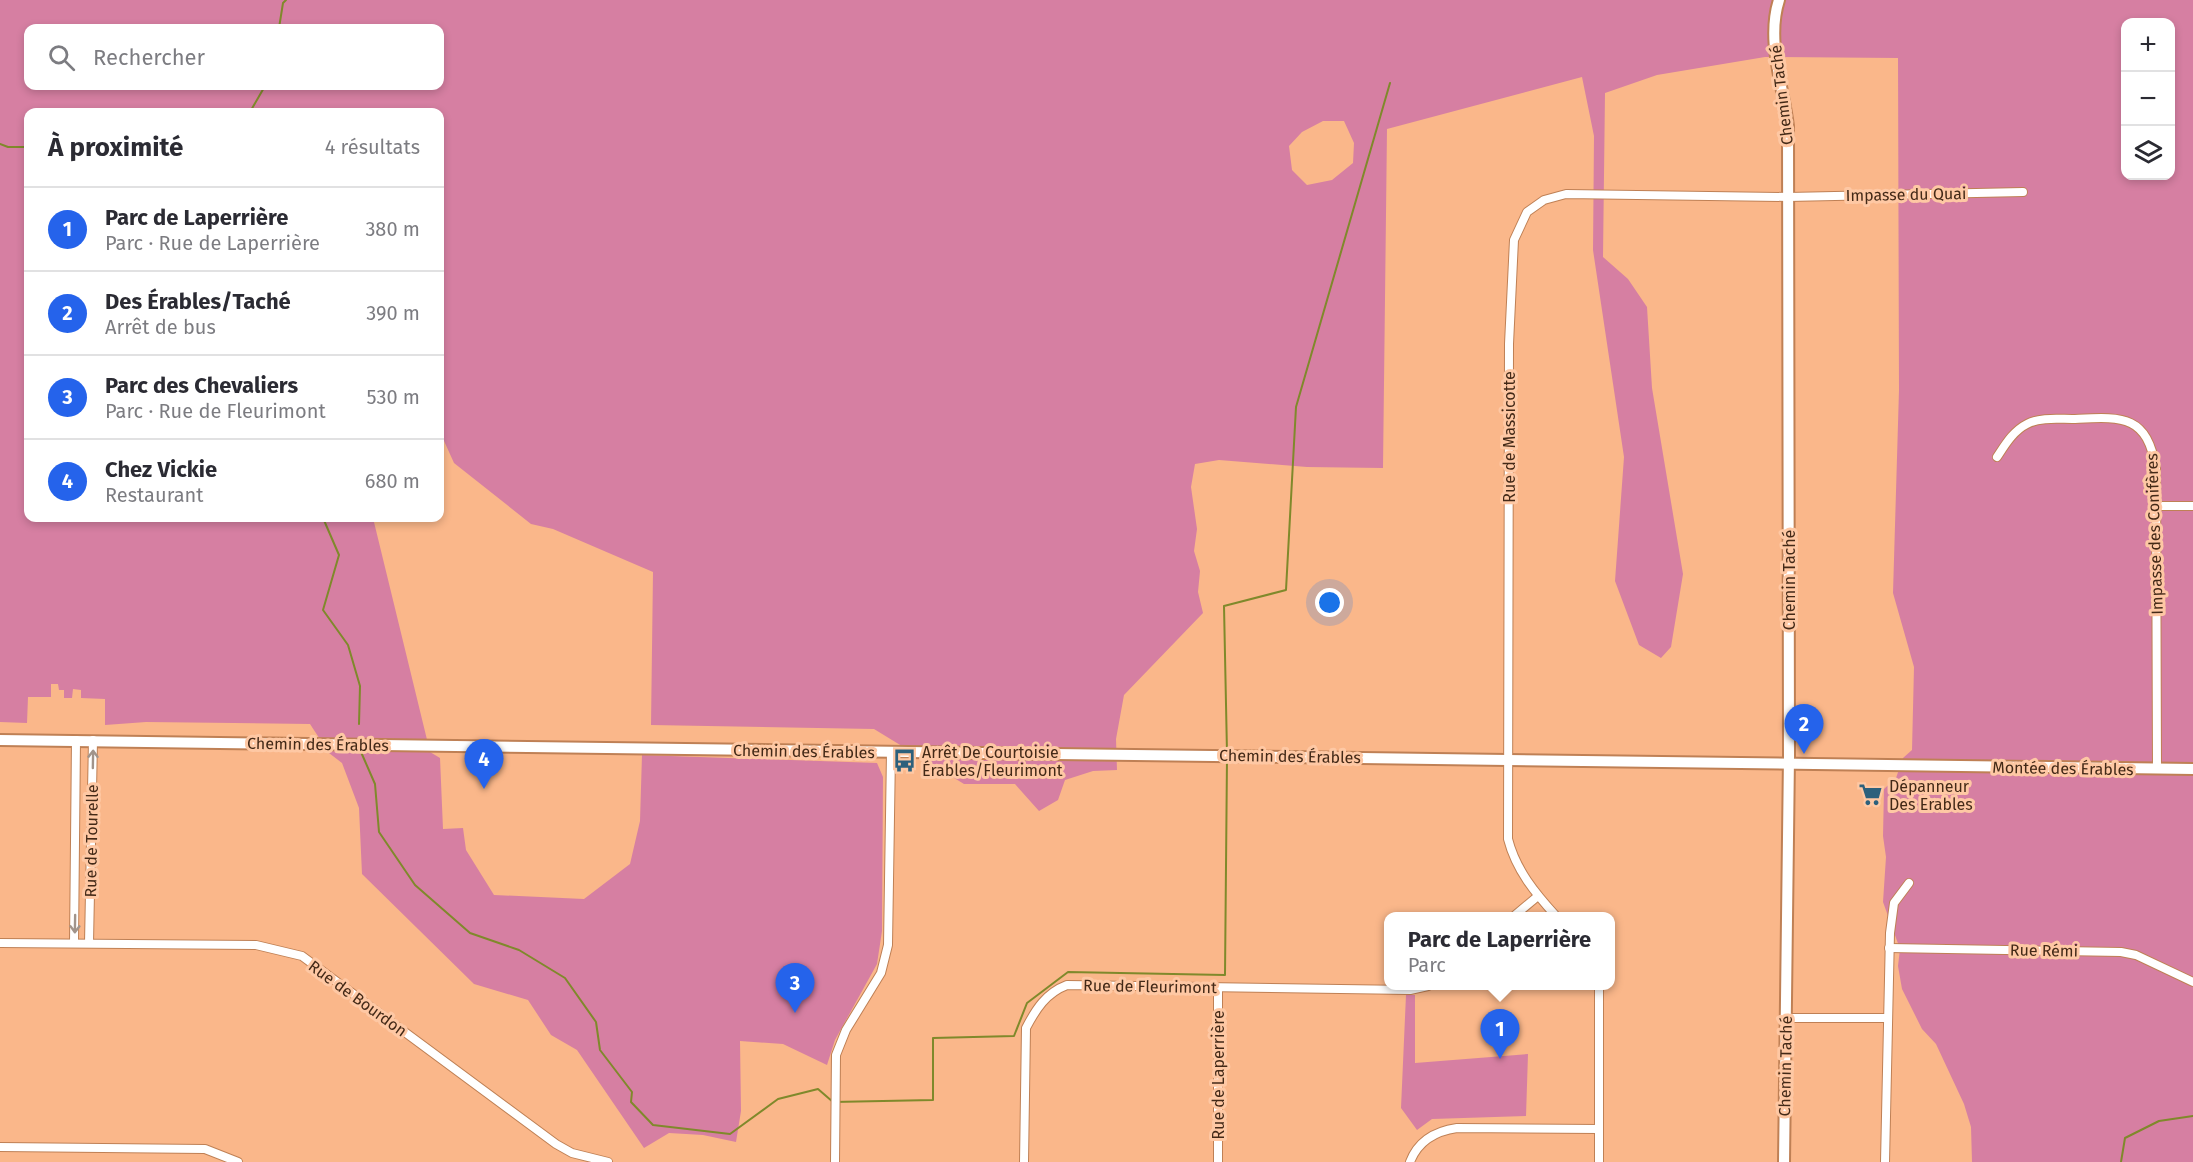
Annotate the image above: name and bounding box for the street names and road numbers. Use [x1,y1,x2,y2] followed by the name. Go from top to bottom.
[1766,44,1797,146] street label: Chemin Taché
[1845,184,1967,205] street label: Impasse du Quai
[1500,371,1519,503] street label: Rue de Massicotte
[2142,453,2167,615] street label: Impasse des Conifères
[1780,530,1799,630] street label: Chemin Taché
[247,733,389,755] street label: Chemin des Érables
[733,740,875,762] street label: Chemin des Érables
[1219,745,1361,767] street label: Chemin des Érables
[1992,757,2134,779] street label: Montée des Érables
[81,784,102,898] street label: Rue de Tourelle
[2010,940,2078,961] street label: Rue Rémi
[305,956,411,1040] street label: Rue de Bourdon
[1083,976,1217,997] street label: Rue de Fleurimont
[1209,1010,1228,1140] street label: Rue de Laperrière
[1775,1016,1796,1116] street label: Chemin Taché

